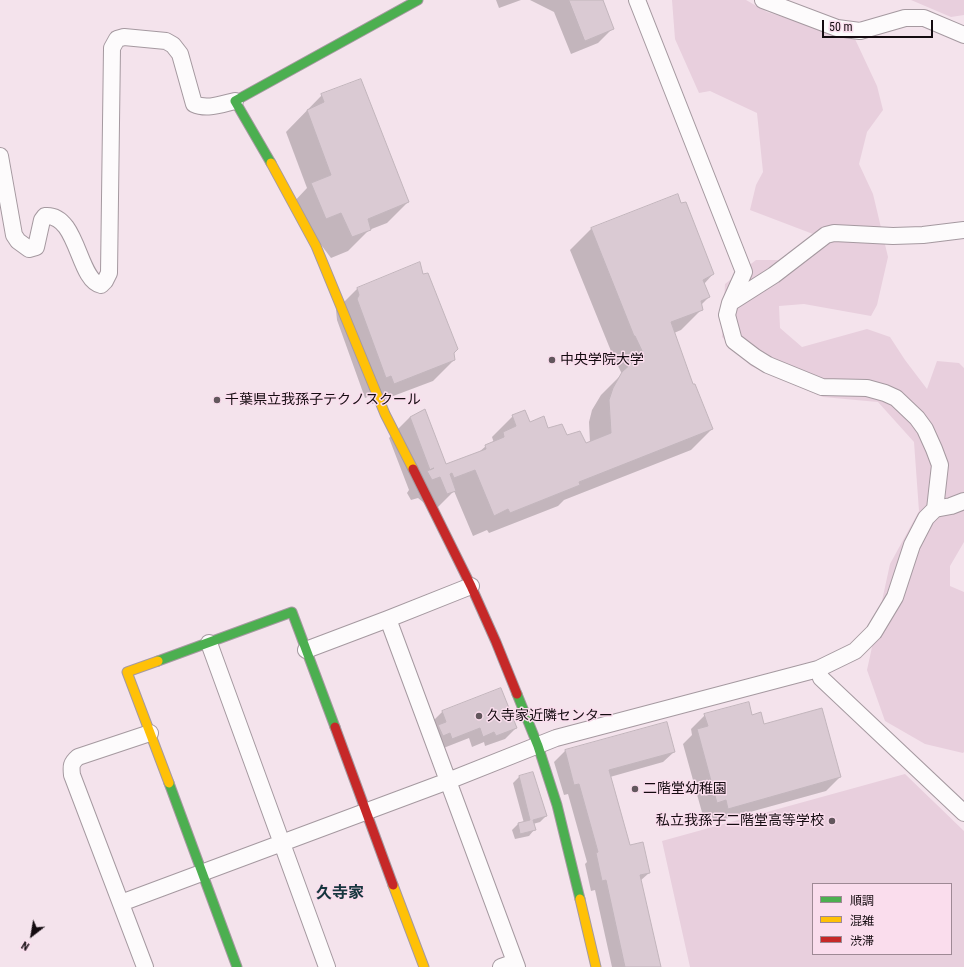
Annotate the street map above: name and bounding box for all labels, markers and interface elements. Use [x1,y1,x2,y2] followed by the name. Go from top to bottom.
[824,12,935,38] scale bar
[829,20,853,34] text: 50 m
[560,352,644,368] place label: 中央学院大学
[547,355,557,365] marker: 中央学院大学
[225,392,421,408] place label: 千葉県立我孫子テクノスクール
[212,395,222,405] marker: 千葉県立我孫子テクノスクール
[487,708,613,724] place label: 久寺家近隣センター
[474,711,484,721] marker: 久寺家近隣センター
[643,781,727,797] place label: 二階堂幼稚園
[630,784,640,794] marker: 二階堂幼稚園
[656,813,824,829] place label: 私立我孫子二階堂高等学校
[827,816,837,826] marker: 私立我孫子二階堂高等学校
[812,883,952,955] legend
[316,884,364,904] district label: 久寺家
[850,894,874,908] text: 順調
[850,914,874,928] text: 混雑
[12,915,52,955] north arrow
[850,934,874,948] text: 渋滞
[19,938,32,953] text: N

